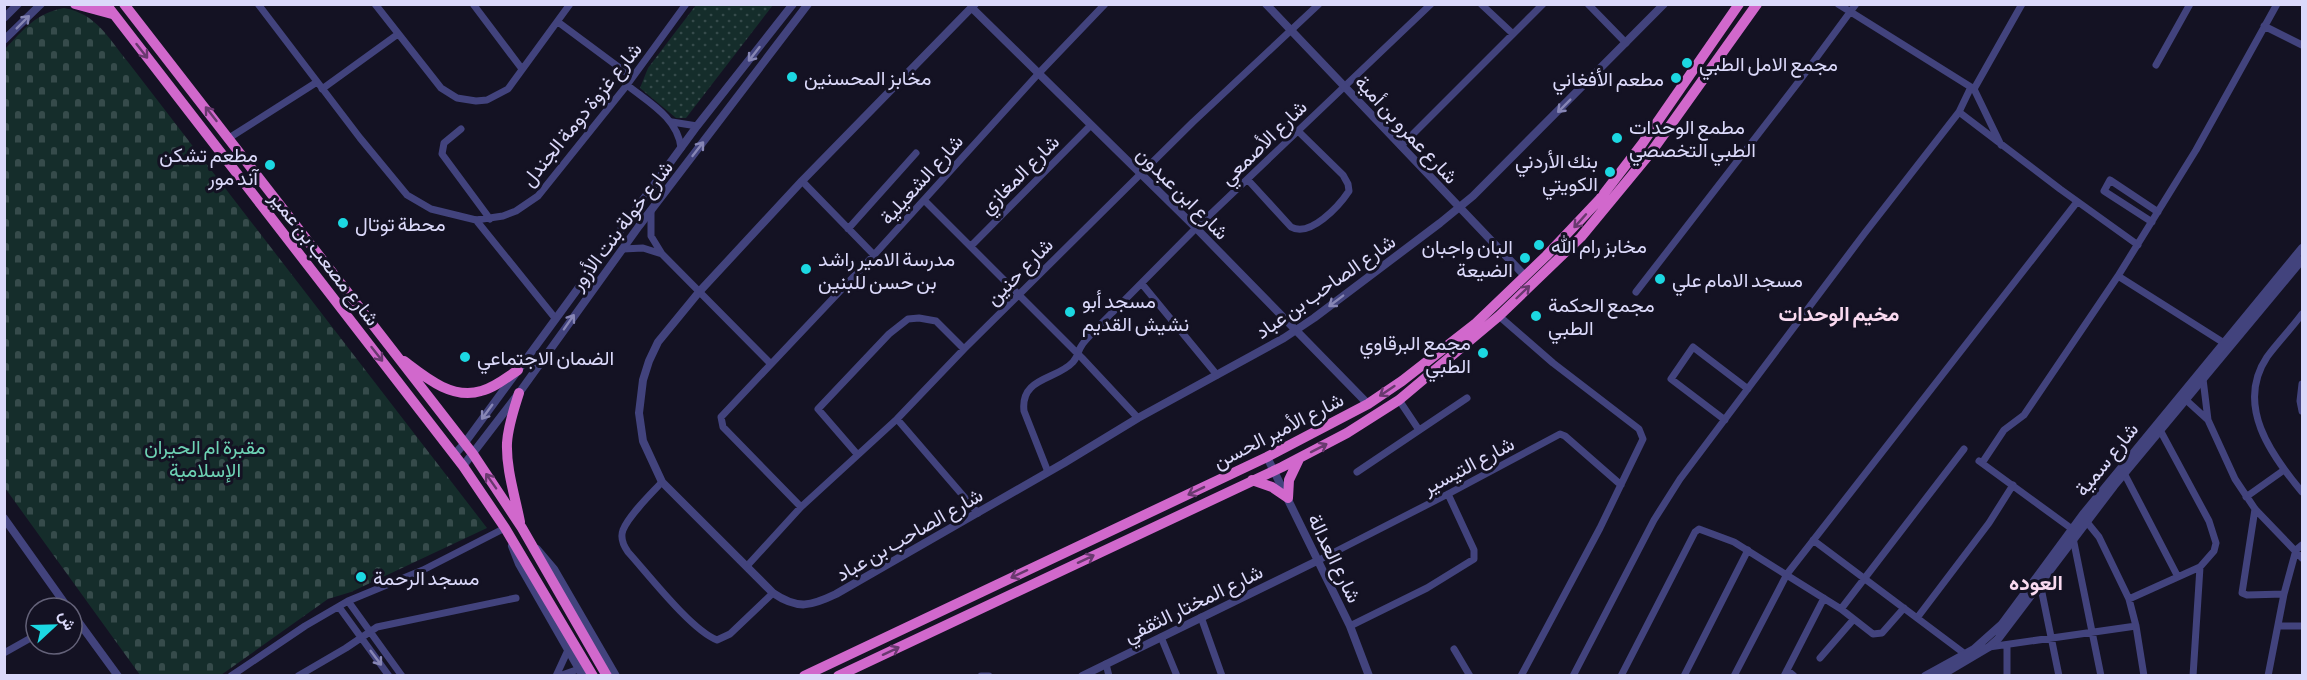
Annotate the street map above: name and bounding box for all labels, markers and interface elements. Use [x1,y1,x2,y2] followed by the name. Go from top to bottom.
[15,15,30,30] one-way arrow
[516,38,648,192] street label: شارع غزوة دومة الجندل
[135,42,148,58] one-way arrow
[748,46,761,62] one-way arrow
[1699,52,1838,81] place label: مجمع الامل الطبي
[1680,56,1694,70] marker: مجمع الامل الطبي
[804,66,931,91] place label: مخابز المحسنين
[1552,67,1664,96] place label: مطعم الأفغاني
[785,70,799,84] marker: مخابز المحسنين
[1349,70,1463,190] street label: شارع عمرو بن أمية
[1669,71,1683,85] marker: مطعم الأفغاني
[1215,95,1315,193] street label: شارع الأصمعي
[1556,99,1571,114] one-way arrow
[204,106,217,122] one-way arrow
[1629,115,1756,167] place label: مطمع الوحدات الطبي التخصصي
[875,129,970,231] street label: شارع الشعيلية
[975,130,1068,223] street label: شارع المغازي
[1610,131,1624,145] marker: مطمع الوحدات الطبي التخصصي
[692,141,705,157] one-way arrow
[1130,142,1234,246] street label: شارع ابن عبدون
[159,143,259,191] place label: مطعم تشكن آند مور
[1515,149,1598,201] place label: بنك الأردني الكويتي
[564,156,680,297] street label: شارع خولة بنت الأزور
[263,158,277,172] marker: مطعم تشكن آند مور
[1603,165,1617,179] marker: بنك الأردني الكويتي
[262,185,385,332] street label: شارع مصعب بن عمير
[355,212,446,237] place label: محطة توتال
[1573,213,1587,228] one-way arrow
[336,216,350,230] marker: محطة توتال
[1251,229,1401,345] street label: شارع الصاحب بن عباد
[981,233,1059,311] street label: شارع حنين
[1551,234,1647,259] place label: مخابز رام الله
[1422,235,1513,282] place label: البان واجبان الضيعة
[1532,238,1546,252] marker: مخابز رام الله
[818,247,955,294] place label: مدرسة الامير راشد بن حسن للبنين
[1518,251,1532,265] marker: البان واجبان الضيعة
[799,262,813,276] marker: مدرسة الامير راشد بن حسن للبنين
[1672,268,1803,297] place label: مسجد الامام علي
[1653,272,1667,286] marker: مسجد الامام علي
[1516,285,1531,300] one-way arrow
[1082,289,1189,337] place label: مسجد أبو نشيش القديم
[1548,293,1655,345] place label: مجمع الحكمة الطبي
[1329,294,1345,307] one-way arrow
[1779,301,1899,328] district label: مخيم الوحدات
[1063,305,1077,319] marker: مسجد أبو نشيش القديم
[1529,309,1543,323] marker: مجمع الحكمة الطبي
[563,315,576,331] one-way arrow
[1359,331,1471,383] place label: مجمع البرقاوي الطبي
[370,346,383,362] one-way arrow
[477,346,614,375] place label: الضمان الاجتماعي
[1476,346,1490,360] marker: مجمع البرقاوي الطبي
[458,350,472,364] marker: الضمان الاجتماعي
[1380,385,1396,397] one-way arrow
[1209,387,1348,475] street label: شارع الأمير الحسن
[481,403,493,420] one-way arrow
[2069,418,2145,502] street label: شارع سمية
[1417,431,1519,502] street label: شارع التيسير
[144,435,266,483] park label: مقبرة ام الحيران الإسلامية
[1310,442,1327,454] one-way arrow
[485,473,497,489] one-way arrow
[831,483,988,588] street label: شارع الصاحب بن عباد
[1187,485,1205,497] one-way arrow
[1301,510,1366,608] street label: شارع العدالة
[1077,552,1095,564] one-way arrow
[1120,559,1269,652] street label: شارع المختار الثقفي
[373,566,479,591] place label: مسجد الرحمة
[1011,569,1029,581] one-way arrow
[354,570,368,584] marker: مسجد الرحمة
[2009,570,2063,596] district label: العوده
[24,596,84,656] north arrow
[55,608,80,633] text: ش
[881,644,899,656] one-way arrow
[370,650,382,666] one-way arrow

